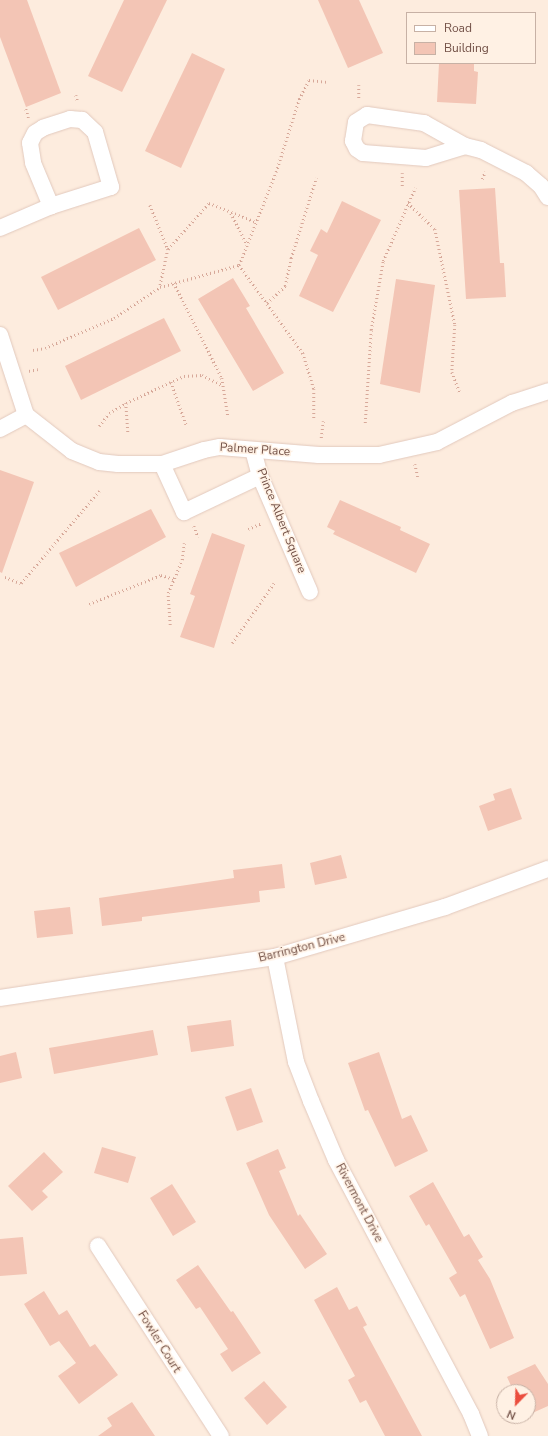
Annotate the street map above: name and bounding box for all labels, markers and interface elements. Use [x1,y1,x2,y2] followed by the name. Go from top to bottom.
[406,12,536,64] legend
[444,20,472,36] text: Road
[444,40,489,56] text: Building
[219,440,291,460] street label: Palmer Place
[253,466,309,576] street label: Prince Albert Square
[257,930,347,966] street label: Barrington Drive
[332,1161,386,1245] street label: Rivermont Drive
[134,1308,184,1376] street label: Fowler Court
[496,1384,536,1424] north arrow
[505,1406,518,1423] text: N

